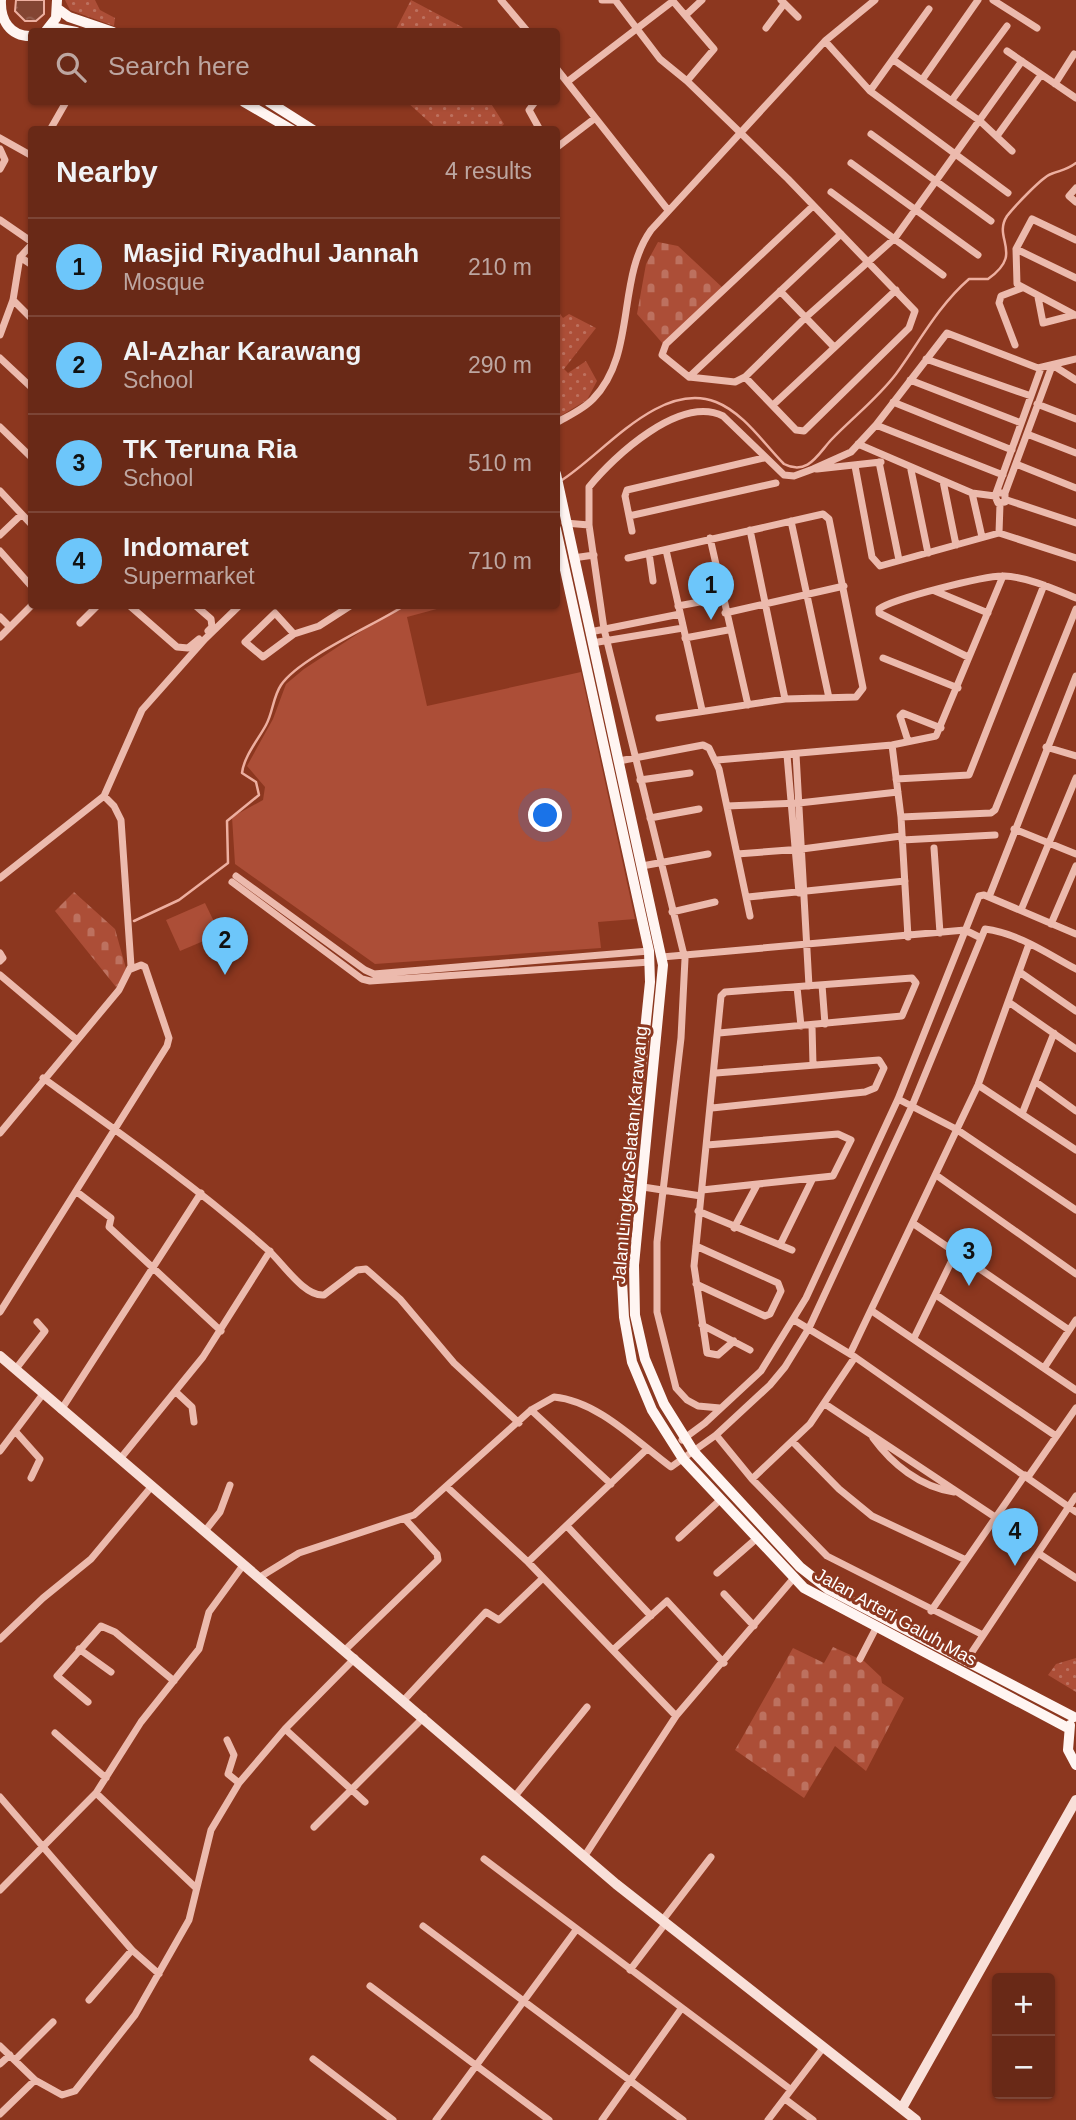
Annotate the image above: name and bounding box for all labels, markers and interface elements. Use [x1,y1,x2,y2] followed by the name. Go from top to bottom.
[28,28,560,105] search box
[52,48,90,86] icon: search
[108,51,250,81] text: Search here
[56,155,158,188] text: Nearby
[445,158,532,184] text: 4 results
[123,238,419,268] text: Masjid Riyadhul Jannah
[73,254,85,280] text: 1
[468,254,532,280] text: 210 m
[123,269,205,295] text: Mosque
[123,336,361,366] text: Al-Azhar Karawang
[73,352,85,378] text: 2
[468,352,532,378] text: 290 m
[123,367,193,393] text: School
[123,434,297,464] text: TK Teruna Ria
[73,450,85,476] text: 3
[468,450,532,476] text: 510 m
[123,465,193,491] text: School
[123,532,249,562] text: Indomaret
[73,548,85,574] text: 4
[468,548,532,574] text: 710 m
[688,562,734,620] pin: 1
[123,563,255,589] text: Supermarket
[528,798,562,832] your location
[202,917,248,975] pin: 2
[609,1025,651,1285] street label: Jalan Lingkar Selatan Karawang
[946,1228,992,1286] pin: 3
[992,1508,1038,1566] pin: 4
[812,1564,980,1670] street label: Jalan Arteri Galuh Mas
[992,1973,1055,2099] map controls
[992,1973,1055,2036] button: +
[992,2036,1055,2099] button: −

